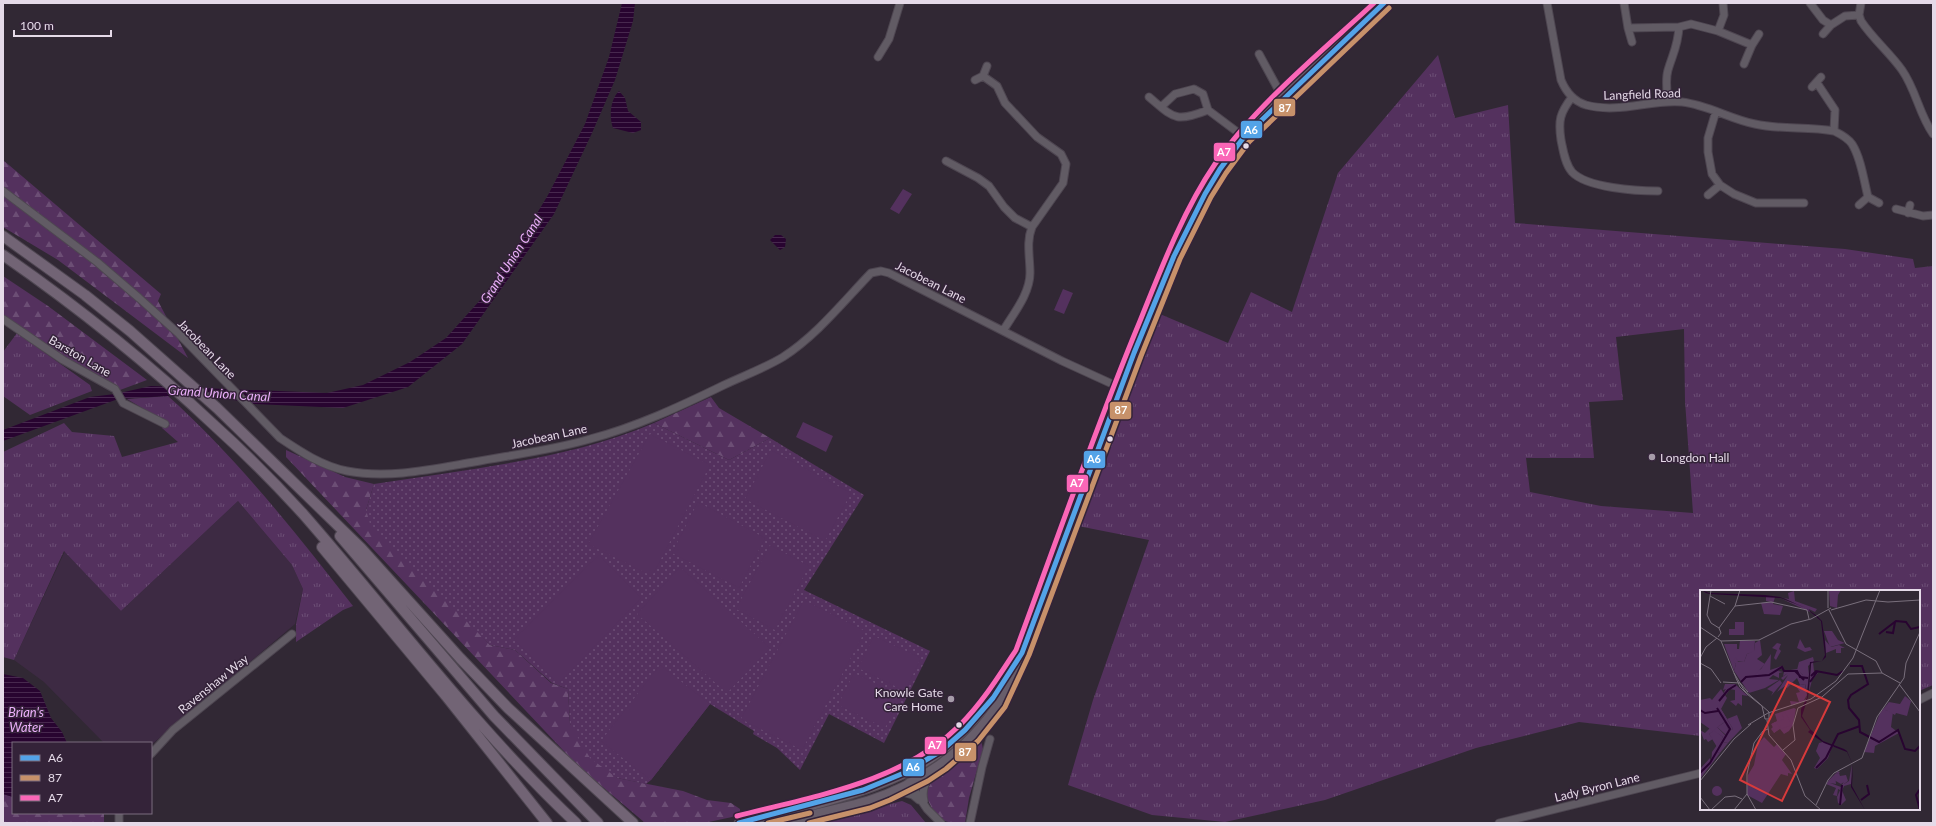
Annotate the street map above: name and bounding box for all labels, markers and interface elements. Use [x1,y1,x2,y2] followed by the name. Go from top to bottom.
[14,12,111,38] scale bar
[20,18,54,33] text: 100 m
[1603,85,1681,103] street label: Langfield Road
[1273,98,1296,117] line badge: 87
[1279,101,1291,114] text: 87
[1240,120,1263,139] line badge: A6
[1243,123,1259,136] text: A6
[1241,141,1251,151] unlabelled marker
[1213,142,1236,162] line badge: A7
[1216,145,1231,158] text: A7
[476,212,546,306] water label: Grand Union Canal
[893,258,969,306] street label: Jacobean Lane
[175,316,239,382] street label: Jacobean Lane
[46,332,114,380] street label: Barston Lane
[167,381,271,405] water label: Grand Union Canal
[1109,401,1132,420] line badge: 87
[1115,403,1127,416] text: 87
[510,421,588,451] street label: Jacobean Lane
[1105,434,1115,444] unlabelled marker
[1083,450,1106,469] line badge: A6
[1660,450,1729,465] place label: Longdon Hall
[1086,452,1102,465] text: A6
[1647,452,1657,462] marker: Longdon Hall
[1066,474,1089,493] line badge: A7
[1069,476,1084,489] text: A7
[1700,590,1920,810] inset map
[175,651,252,717] street label: Ravenshaw Way
[875,685,943,714] place label: Knowle Gate Care Home
[946,694,956,704] marker: Knowle Gate Care Home
[8,704,44,735] water label: Brian's Water
[954,720,964,730] unlabelled marker
[924,736,947,755] line badge: A7
[927,738,942,751] text: A7
[12,742,152,814] legend
[954,742,977,762] line badge: 87
[959,745,971,758] text: 87
[48,750,63,765] text: A6
[902,758,925,777] line badge: A6
[905,760,921,773] text: A6
[1553,769,1641,805] street label: Lady Byron Lane
[48,770,62,785] text: 87
[48,790,63,805] text: A7

